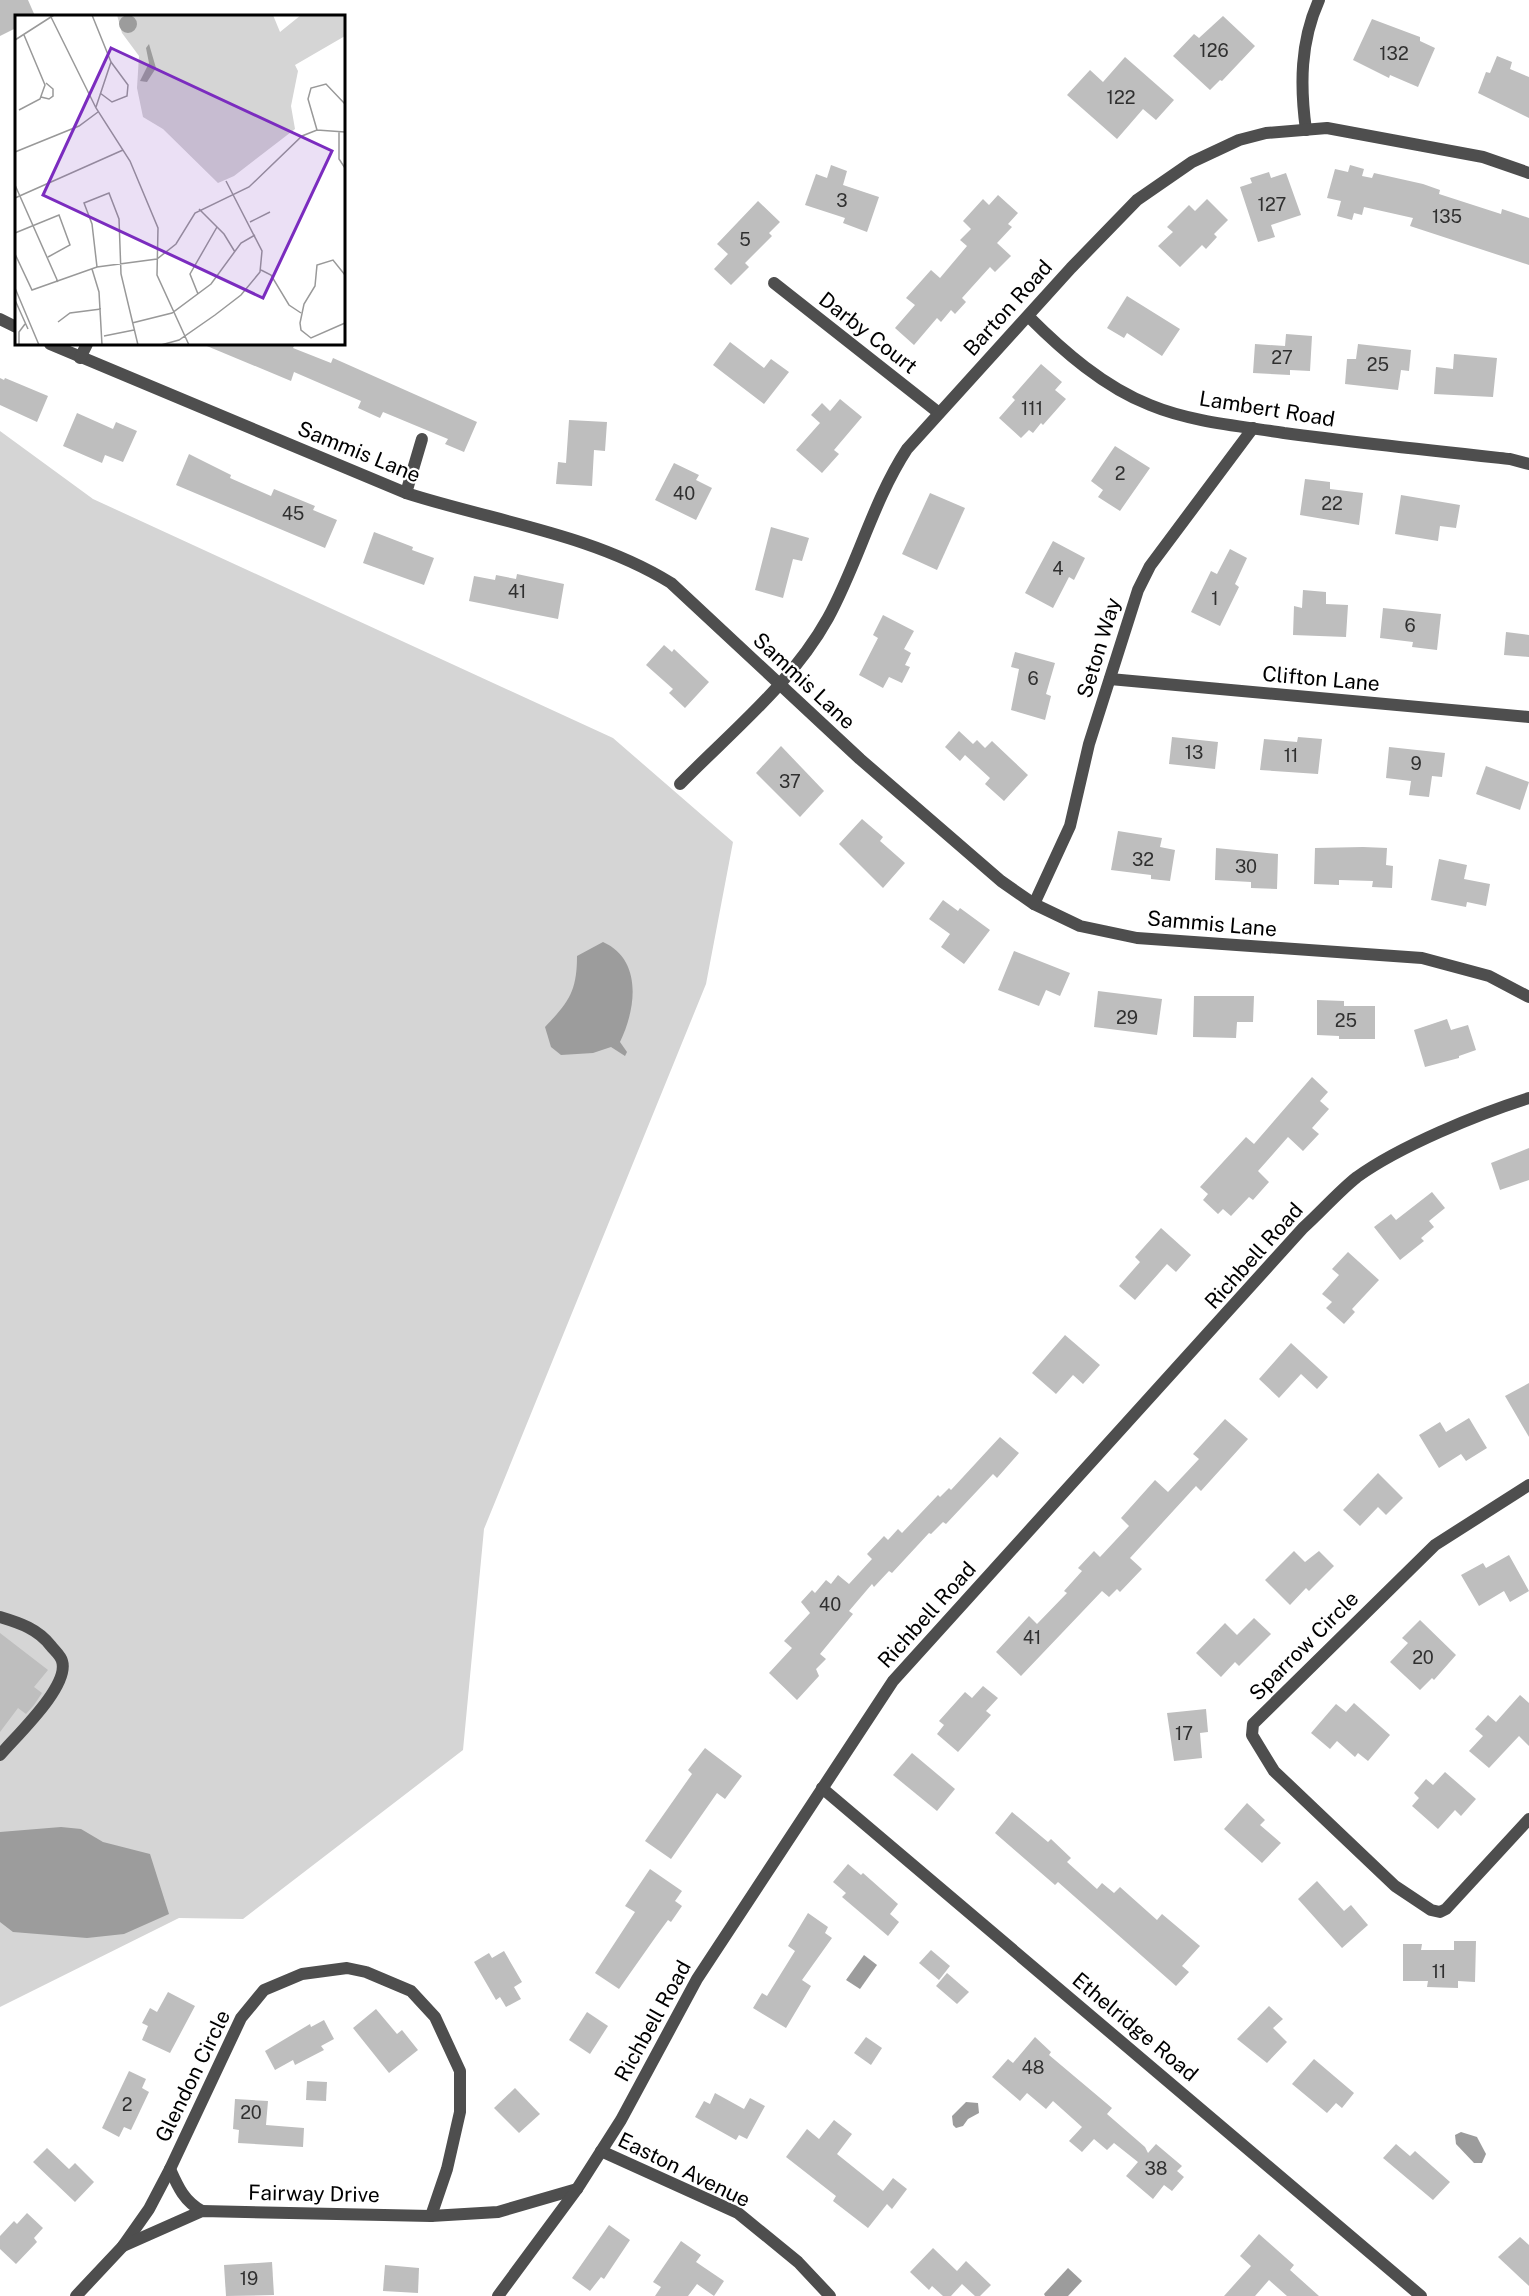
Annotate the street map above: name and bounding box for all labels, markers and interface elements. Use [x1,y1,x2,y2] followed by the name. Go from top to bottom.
[15,15,345,345] inset map
[1199,40,1229,61] house number: 126
[1379,43,1409,64] house number: 132
[1107,87,1135,108] house number: 122
[836,190,848,211] house number: 3
[1258,194,1286,215] house number: 127
[1432,206,1462,227] house number: 135
[739,229,751,250] house number: 5
[958,255,1057,361] street label: Barton Road
[814,287,922,379] street label: Darby Court
[1271,347,1293,368] house number: 27
[1367,354,1389,375] house number: 25
[1198,385,1337,432] street label: Lambert Road
[1021,398,1043,419] house number: 111
[294,416,424,488] street label: Sammis Lane
[1115,463,1125,484] house number: 2
[673,483,695,504] house number: 40
[1321,493,1343,514] house number: 22
[282,503,304,524] house number: 45
[1052,558,1064,579] house number: 4
[508,581,526,602] house number: 41
[1211,588,1219,609] house number: 1
[1071,595,1126,701] street label: Seton Way
[1404,615,1416,636] house number: 6
[748,627,860,734] street label: Sammis Lane
[1261,661,1381,696] street label: Clifton Lane
[1027,668,1039,689] house number: 6
[1185,742,1203,763] house number: 13
[1284,745,1298,766] house number: 11
[1410,753,1422,774] house number: 9
[779,771,801,792] house number: 37
[1132,849,1154,870] house number: 32
[1235,856,1257,877] house number: 30
[1146,905,1278,942] street label: Sammis Lane
[1116,1007,1138,1028] house number: 29
[1335,1010,1357,1031] house number: 25
[1199,1197,1308,1314] street label: Richbell Road
[872,1556,981,1673] street label: Richbell Road
[1244,1586,1364,1706] street label: Sparrow Circle
[819,1594,841,1615] house number: 40
[1023,1627,1041,1648] house number: 41
[1412,1647,1434,1668] house number: 20
[1175,1723,1193,1744] house number: 17
[609,1956,696,2086] street label: Richbell Road
[1432,1961,1446,1982] house number: 11
[1067,1967,1203,2086] street label: Ethelridge Road
[150,2006,235,2146] street label: Glendon Circle
[1022,2057,1044,2078] house number: 48
[122,2094,132,2115] house number: 2
[240,2102,262,2123] house number: 20
[614,2127,754,2212] street label: Easton Avenue
[1145,2158,1167,2179] house number: 38
[248,2180,380,2207] street label: Fairway Drive
[240,2268,258,2289] house number: 19

